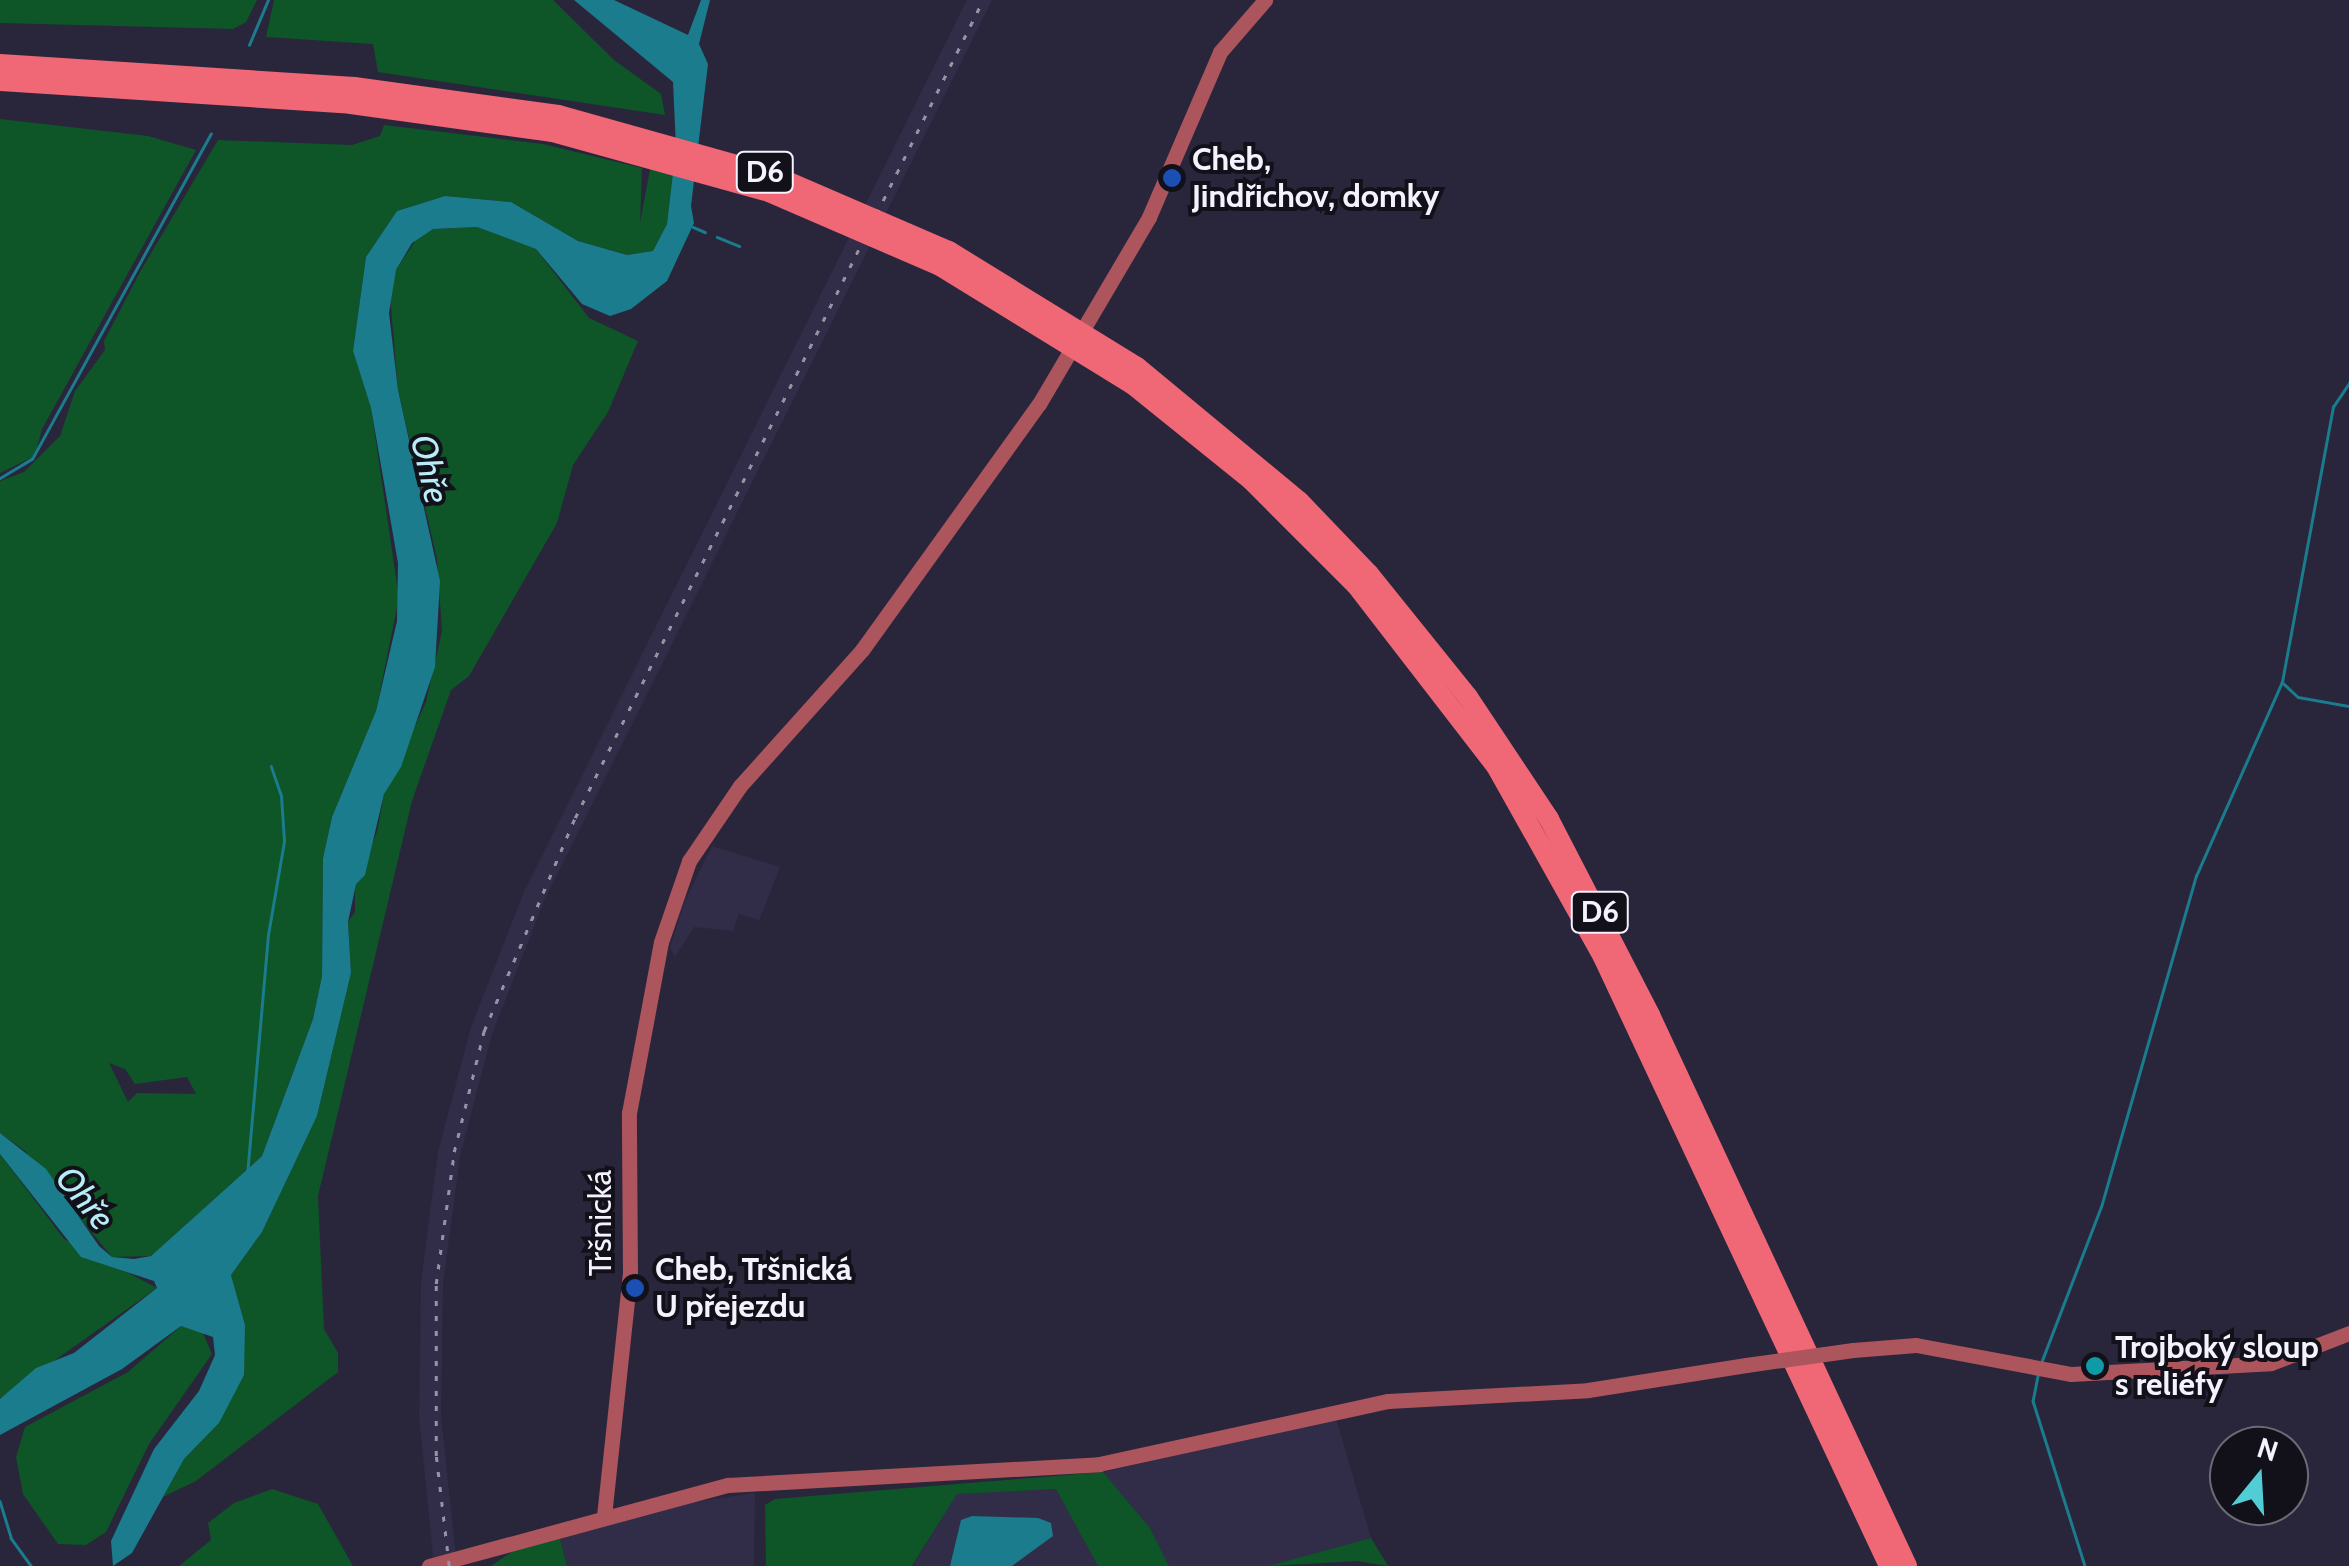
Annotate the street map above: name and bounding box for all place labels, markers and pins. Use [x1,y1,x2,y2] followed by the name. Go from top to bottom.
[1192,141,1439,216] place label: Cheb, Jindřichov, domky
[1161,167,1183,189] marker: Cheb, Jindřichov, domky
[655,1251,852,1326] place label: Cheb, Tršnická U přejezdu
[624,1277,646,1299] marker: Cheb, Tršnická U přejezdu
[2115,1329,2319,1404] place label: Trojboký sloup s reliéfy
[2084,1355,2106,1377] marker: Trojboký sloup s reliéfy

